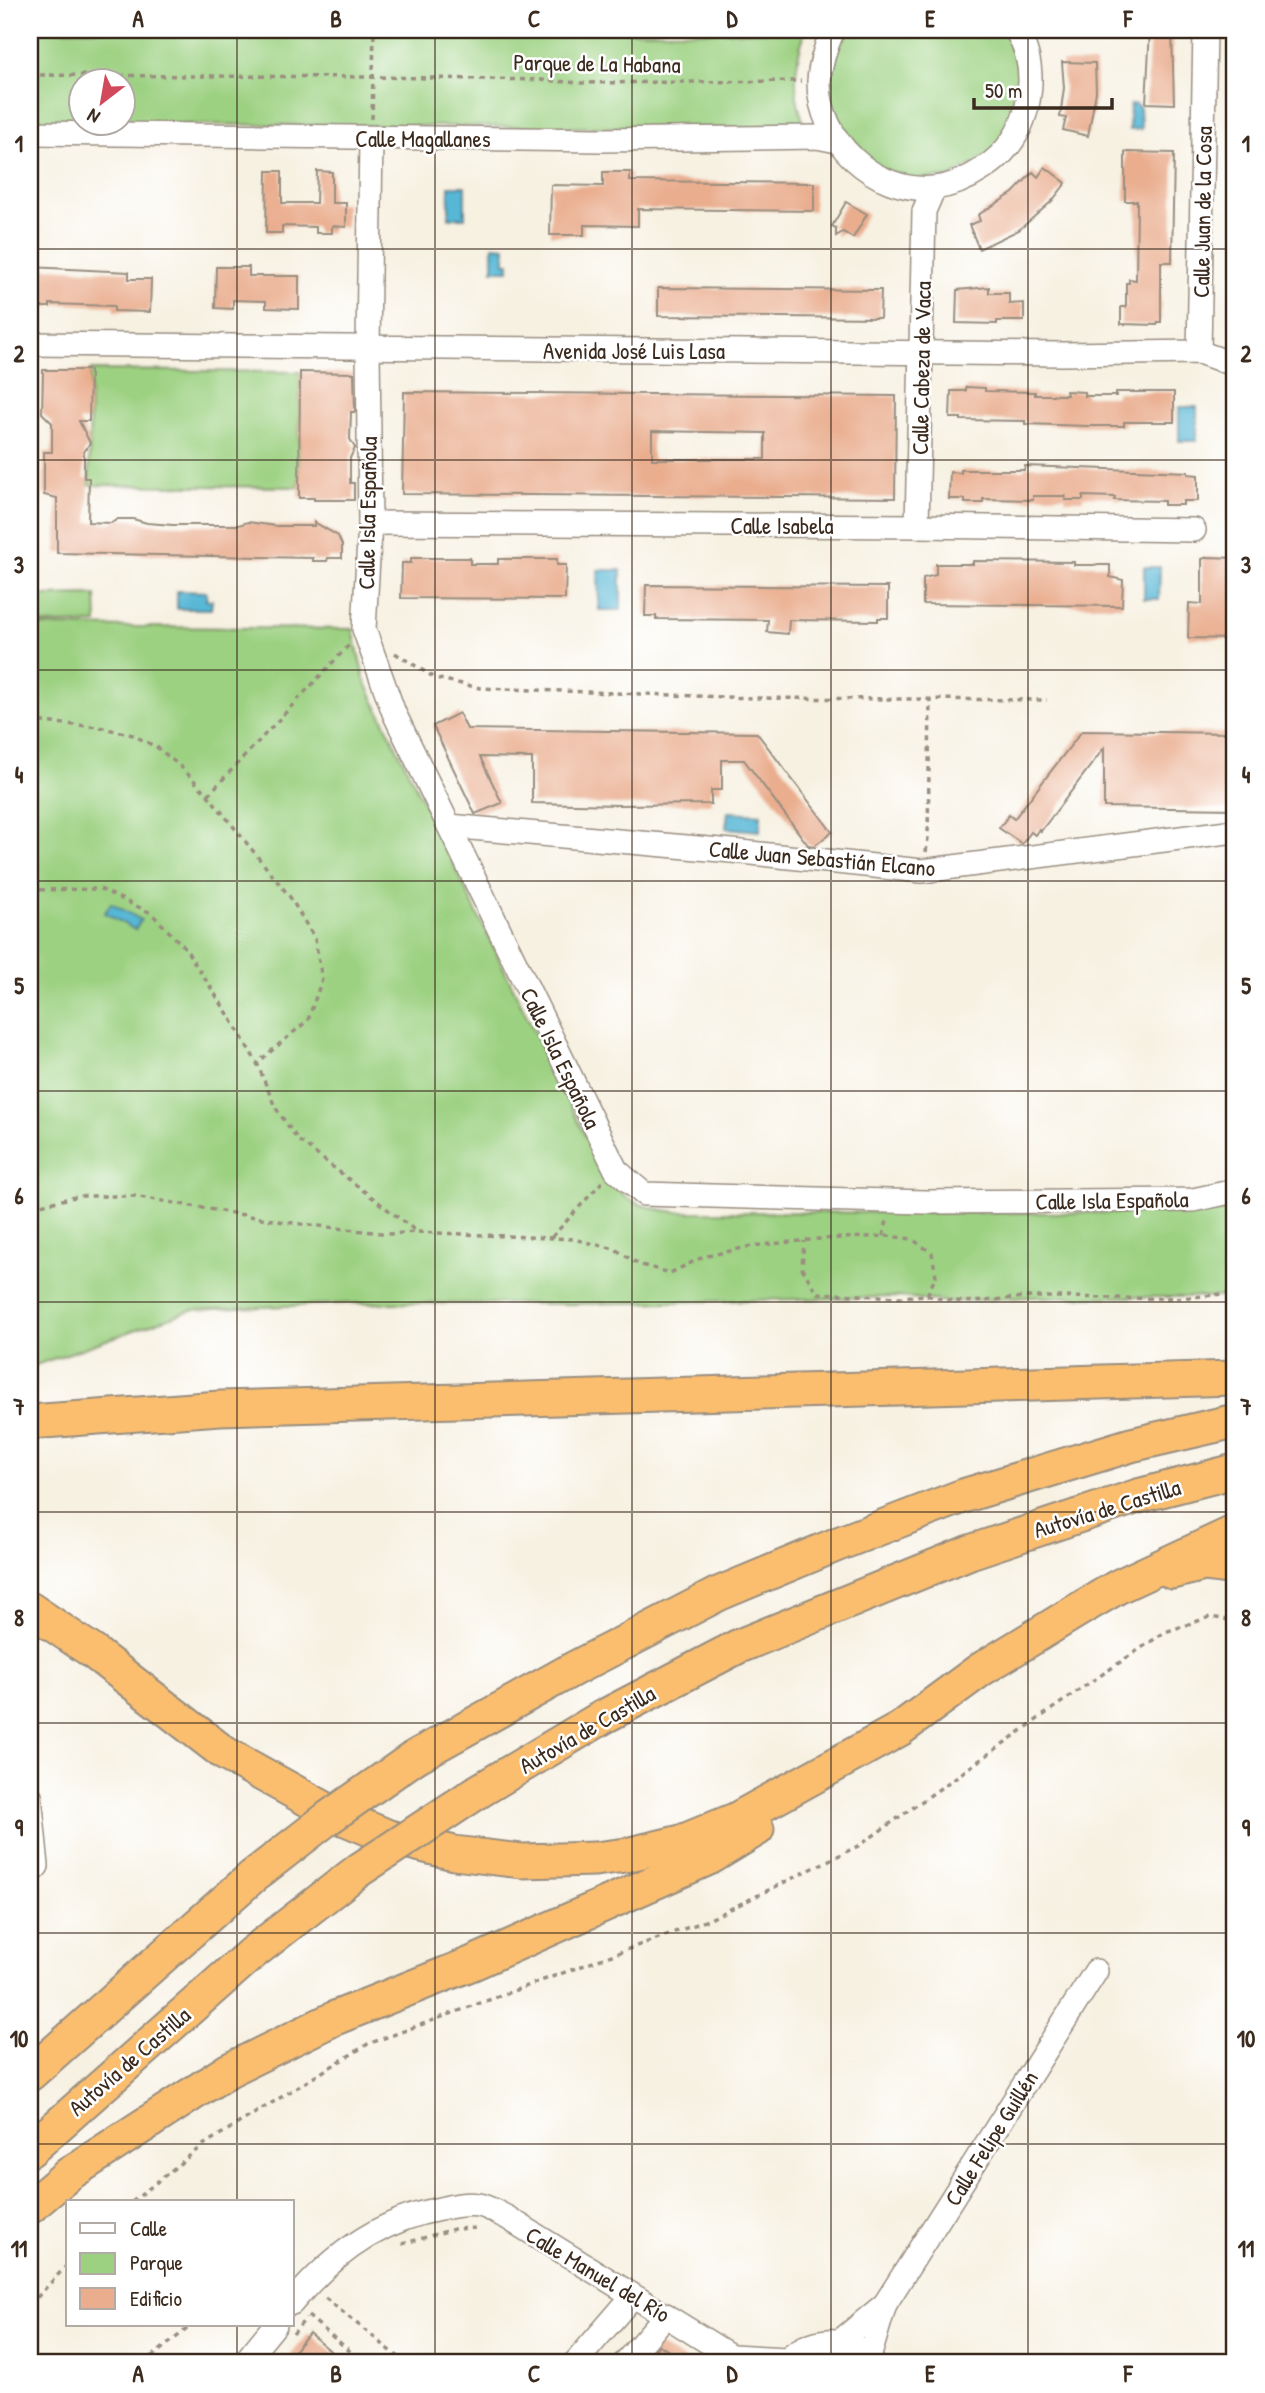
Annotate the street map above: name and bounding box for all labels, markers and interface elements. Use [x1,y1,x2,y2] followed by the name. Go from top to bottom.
[132,3,144,34] text: A
[330,3,342,34] text: B
[528,3,540,34] text: C
[727,3,739,34] text: D
[925,3,936,34] text: E
[1123,3,1134,34] text: F
[513,46,681,80] street label: Parque de La Habana
[66,66,136,136] north arrow
[974,66,1113,110] scale bar
[985,76,1022,105] text: 50 m
[82,103,104,130] text: N
[355,123,491,154] street label: Calle Magallanes
[1185,126,1219,298] street label: Calle Juan de la Cosa
[15,128,23,159] text: 1
[1242,128,1250,159] text: 1
[904,281,938,455] street label: Calle Cabeza de Vaca
[543,335,725,366] street label: Avenida José Luis Lasa
[14,338,25,369] text: 2
[1241,338,1252,369] text: 2
[350,436,384,590] street label: Calle Isla Española
[730,510,834,541] street label: Calle Isabela
[14,549,24,580] text: 3
[1241,549,1251,580] text: 3
[15,759,24,790] text: 4
[1242,759,1251,790] text: 4
[708,833,936,883] street label: Calle Juan Sebastián Elcano
[14,970,24,1001] text: 5
[1241,970,1251,1001] text: 5
[513,982,609,1134] street label: Calle Isla Española
[14,1180,24,1211] text: 6
[1241,1180,1251,1211] text: 6
[1035,1183,1189,1217] street label: Calle Isla Española
[12,1391,25,1422] text: 7
[1239,1391,1252,1422] text: 7
[1030,1471,1184,1545] street label: Autovía de Castilla
[14,1602,24,1633] text: 8
[1241,1602,1251,1633] text: 8
[513,1678,661,1780] street label: Autovía de Castilla
[15,1812,24,1843] text: 9
[1242,1812,1251,1843] text: 9
[61,1999,197,2123] street label: Autovía de Castilla
[10,2023,28,2054] text: 10
[1237,2023,1255,2054] text: 10
[937,2064,1045,2212] street label: Calle Felipe Guillén
[66,2200,294,2326] legend
[130,2214,167,2243] text: Calle
[520,2219,676,2329] street label: Calle Manuel del Río
[11,2233,27,2264] text: 11
[1238,2233,1254,2264] text: 11
[130,2248,183,2277] text: Parque
[130,2284,182,2313] text: Edificio
[132,2358,144,2389] text: A
[330,2358,342,2389] text: B
[528,2358,540,2389] text: C
[727,2358,739,2389] text: D
[925,2358,936,2389] text: E
[1123,2358,1134,2389] text: F

